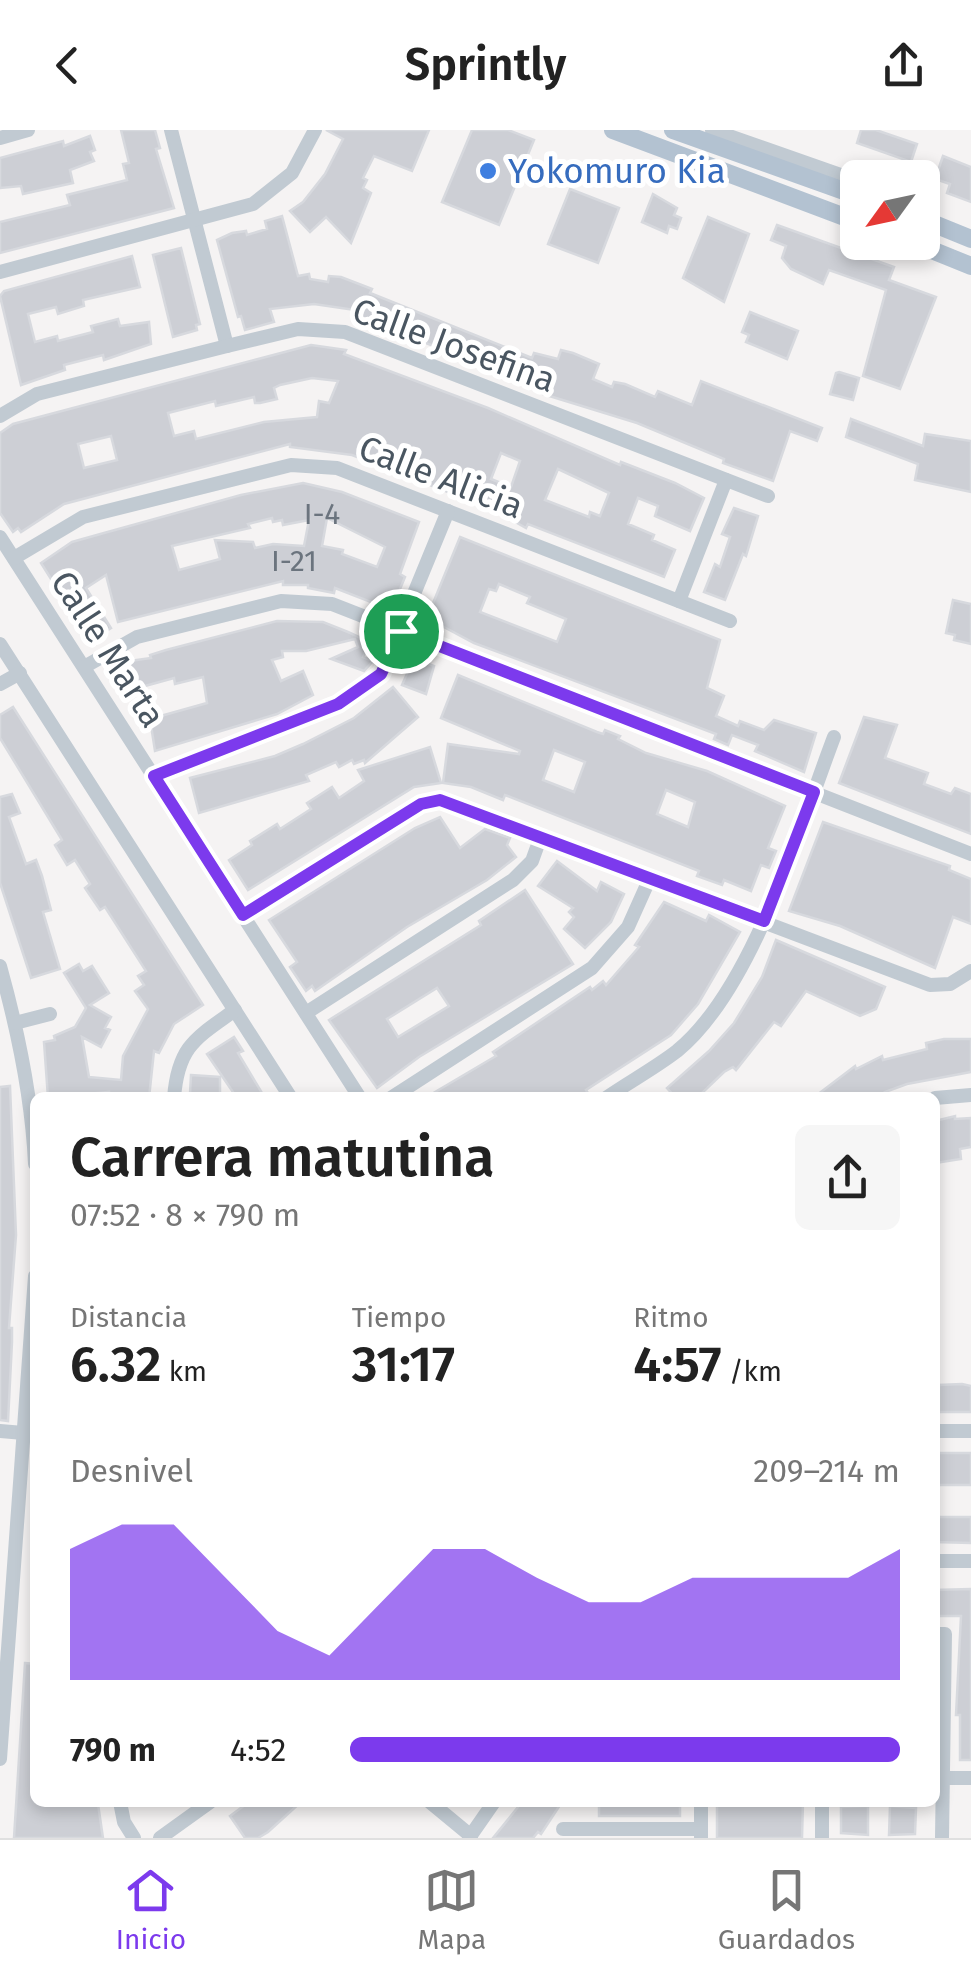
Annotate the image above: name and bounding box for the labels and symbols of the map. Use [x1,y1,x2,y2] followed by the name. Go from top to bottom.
[508,150,726,192] place label: Yokomuro Kia
[477,160,499,182] marker: Yokomuro Kia
[840,160,940,260] north arrow
[347,289,561,401] street label: Calle Josefina
[353,426,529,528] street label: Calle Alicia
[304,496,340,532] house number: I-4
[271,543,317,579] house number: I-21
[42,563,174,735] street label: Calle Marta
[359,589,444,674] pin

